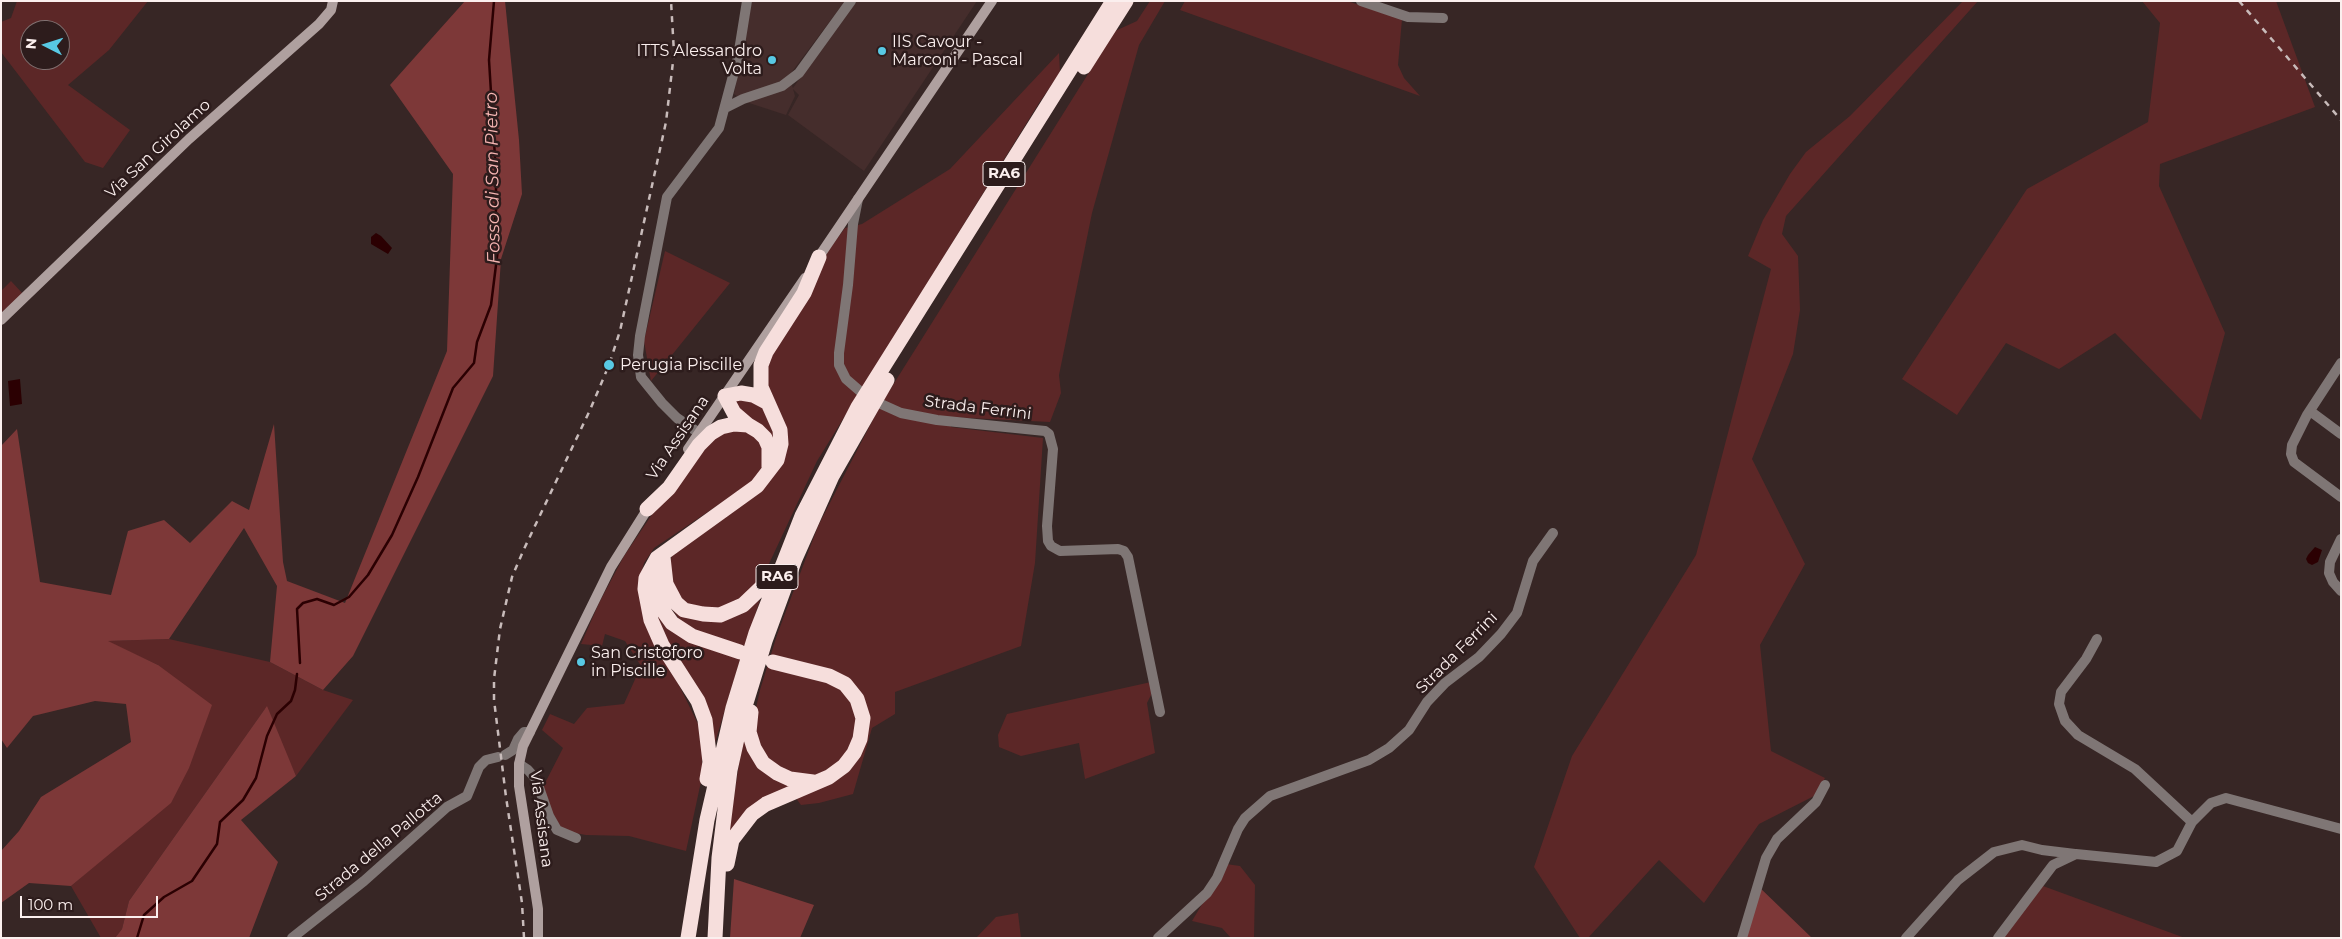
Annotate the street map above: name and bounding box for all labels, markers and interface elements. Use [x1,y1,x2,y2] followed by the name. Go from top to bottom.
[20,20,70,70] north arrow
[892,32,1023,70] place label: IIS Cavour - Marconi - Pascal
[22,37,41,50] text: N
[636,41,762,79] place label: ITTS Alessandro Volta
[876,45,888,57] marker: IIS Cavour - Marconi - Pascal
[766,54,778,66] marker: ITTS Alessandro Volta
[481,92,505,264] water label: Fosso di San Pietro
[101,95,215,203] street label: Via San Girolamo
[983,162,1025,186] road number: RA6
[620,355,742,375] place label: Perugia Piscille
[602,358,616,372] marker: Perugia Piscille
[643,392,713,484] street label: Via Assisana
[923,392,1033,424] street label: Strada Ferrini
[756,564,798,590] road number: RA6
[1412,608,1502,698] street label: Strada Ferrini
[591,643,703,681] place label: San Cristoforo in Piscille
[575,656,587,668] marker: San Cristoforo in Piscille
[526,769,556,869] street label: Via Assisana
[312,788,446,906] street label: Strada della Pallotta
[22,886,160,918] scale bar
[28,895,73,914] text: 100 m

